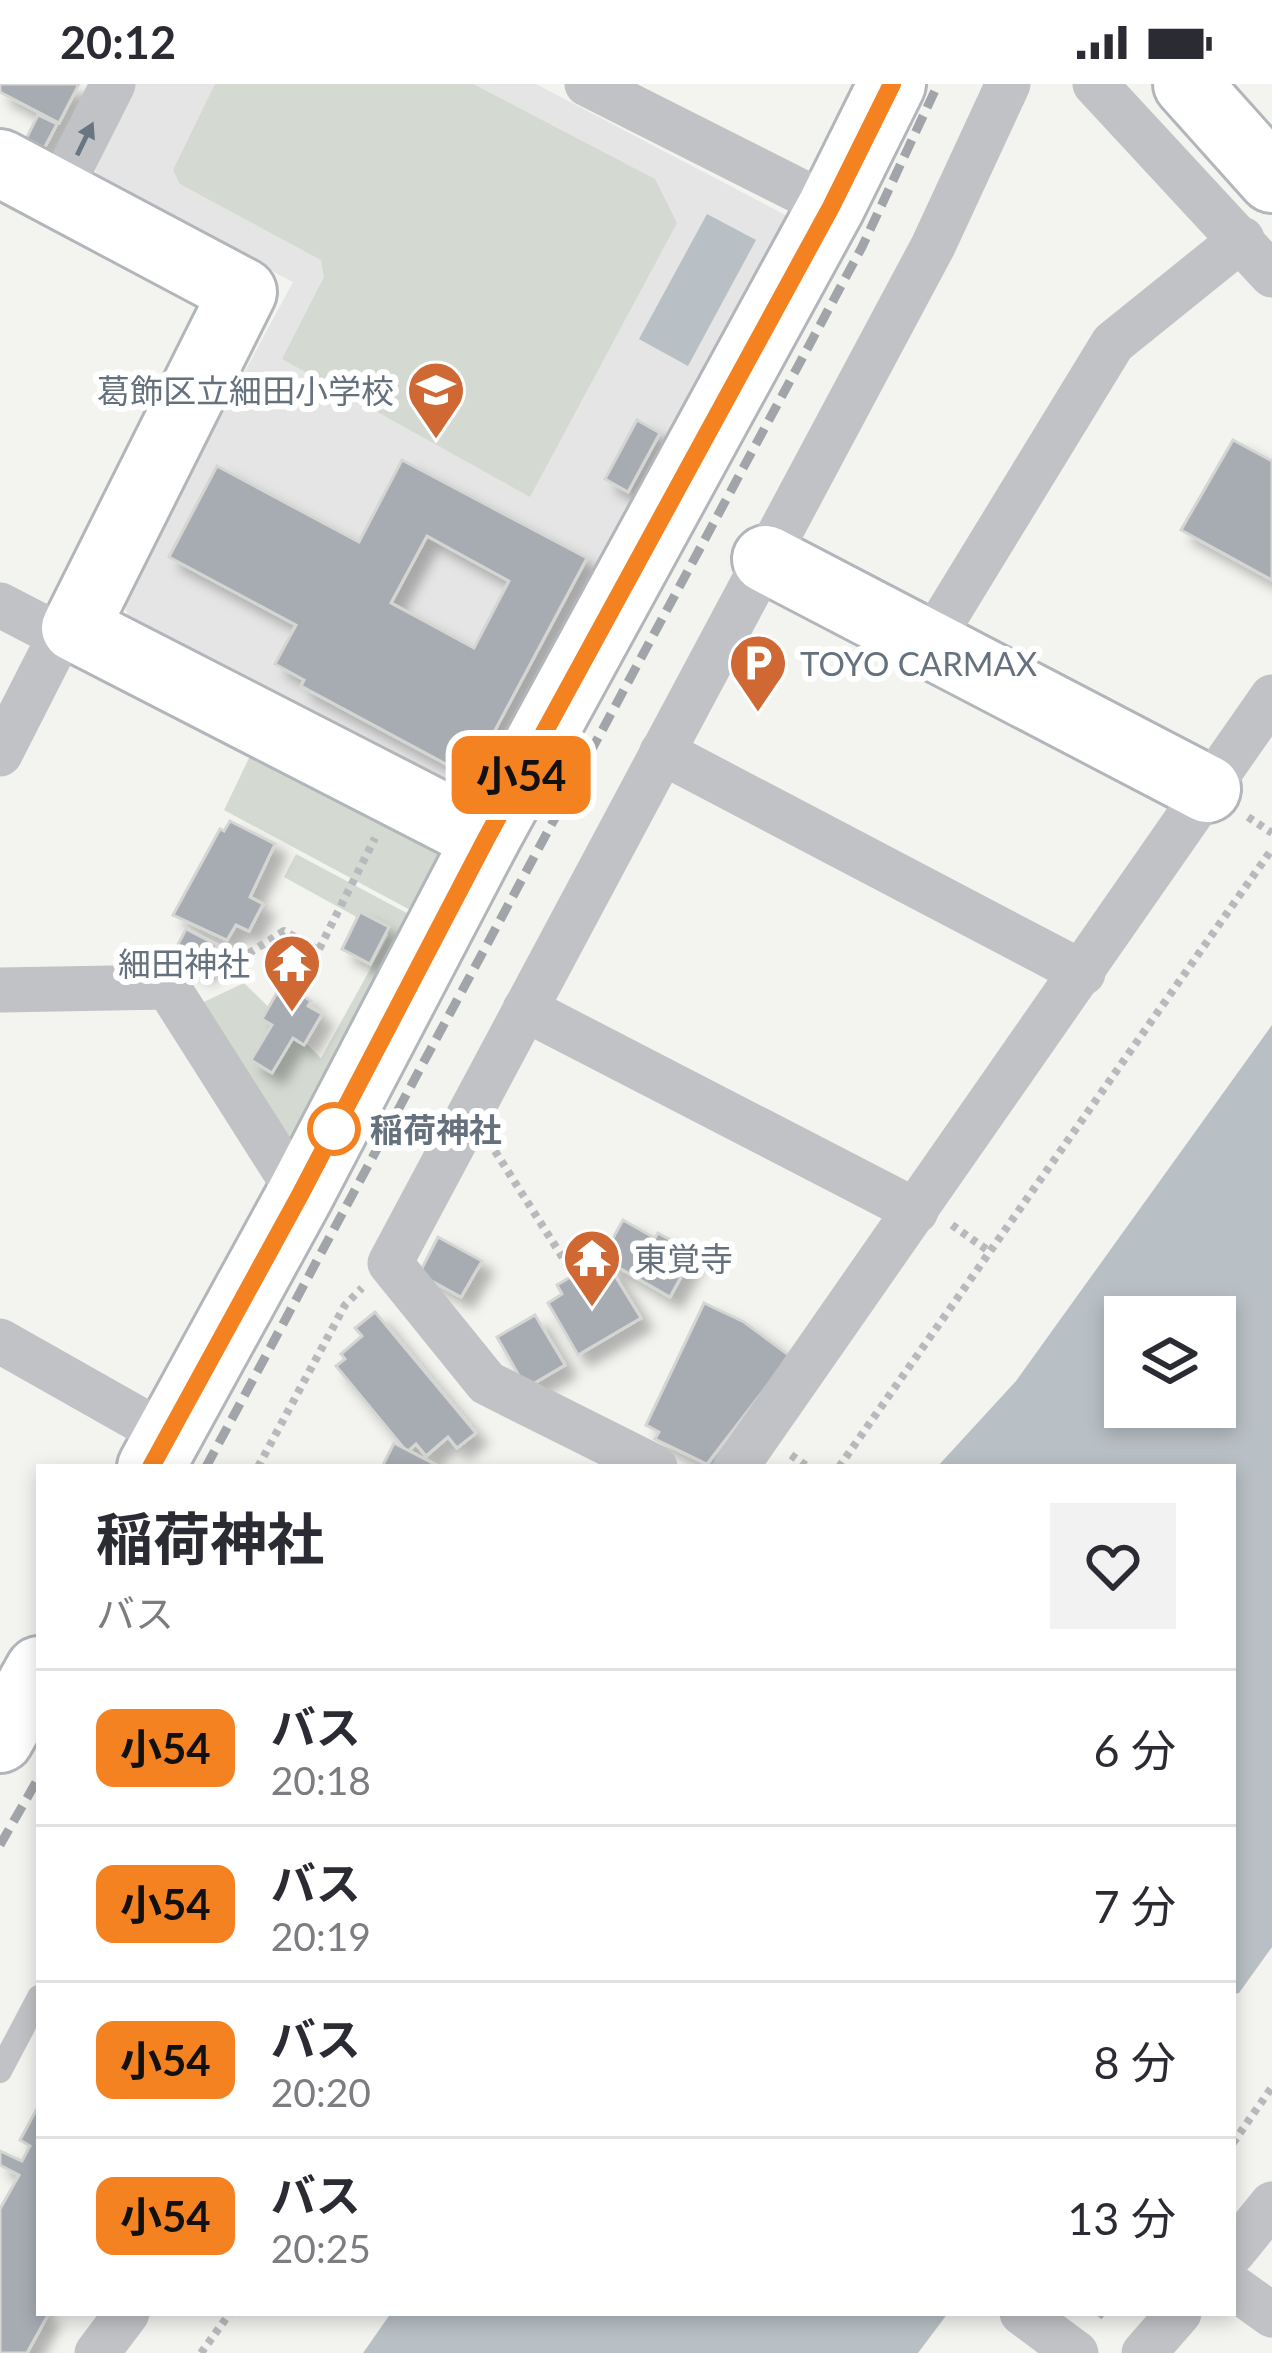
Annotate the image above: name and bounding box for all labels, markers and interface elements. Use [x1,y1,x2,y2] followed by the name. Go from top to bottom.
[60,15,176,69] text: 20:12
[75,122,95,156] one-way arrow
[405,359,467,441] school or university icon: 葛飾区立細田小学校
[97,370,394,410] place label: 葛飾区立細田小学校
[727,632,789,714] parking icon: TOYO CARMAX
[800,643,1038,683] place label: TOYO CARMAX
[452,736,590,814] line badge: 小54
[476,750,566,800] text: 小54
[261,932,323,1014] temple icon: 細田神社
[118,943,250,983] place label: 細田神社
[309,1104,359,1154] marker: 稲荷神社
[370,1109,502,1149] place label: 稲荷神社
[561,1227,623,1309] temple icon: 東覚寺
[634,1238,733,1278] place label: 東覚寺
[1104,1296,1236,1428] map controls
[1104,1296,1236,1428] button: layers
[1050,1503,1176,1629] button: heart
[96,1504,324,1572] text: 稲荷神社
[96,1590,174,1636] text: バス
[271,1700,361,1754] text: バス
[120,1723,211,1773] text: 小54
[1093,1723,1176,1777] text: 6 分
[271,1757,371,1803] text: 20:18
[271,1856,361,1910] text: バス
[120,1879,211,1929] text: 小54
[1093,1879,1176,1933] text: 7 分
[271,1913,371,1959] text: 20:19
[271,2012,361,2066] text: バス
[120,2035,211,2085] text: 小54
[1093,2035,1176,2089] text: 8 分
[271,2069,371,2115] text: 20:20
[271,2168,361,2222] text: バス
[120,2191,211,2241] text: 小54
[1067,2191,1176,2245] text: 13 分
[271,2225,371,2271] text: 20:25

